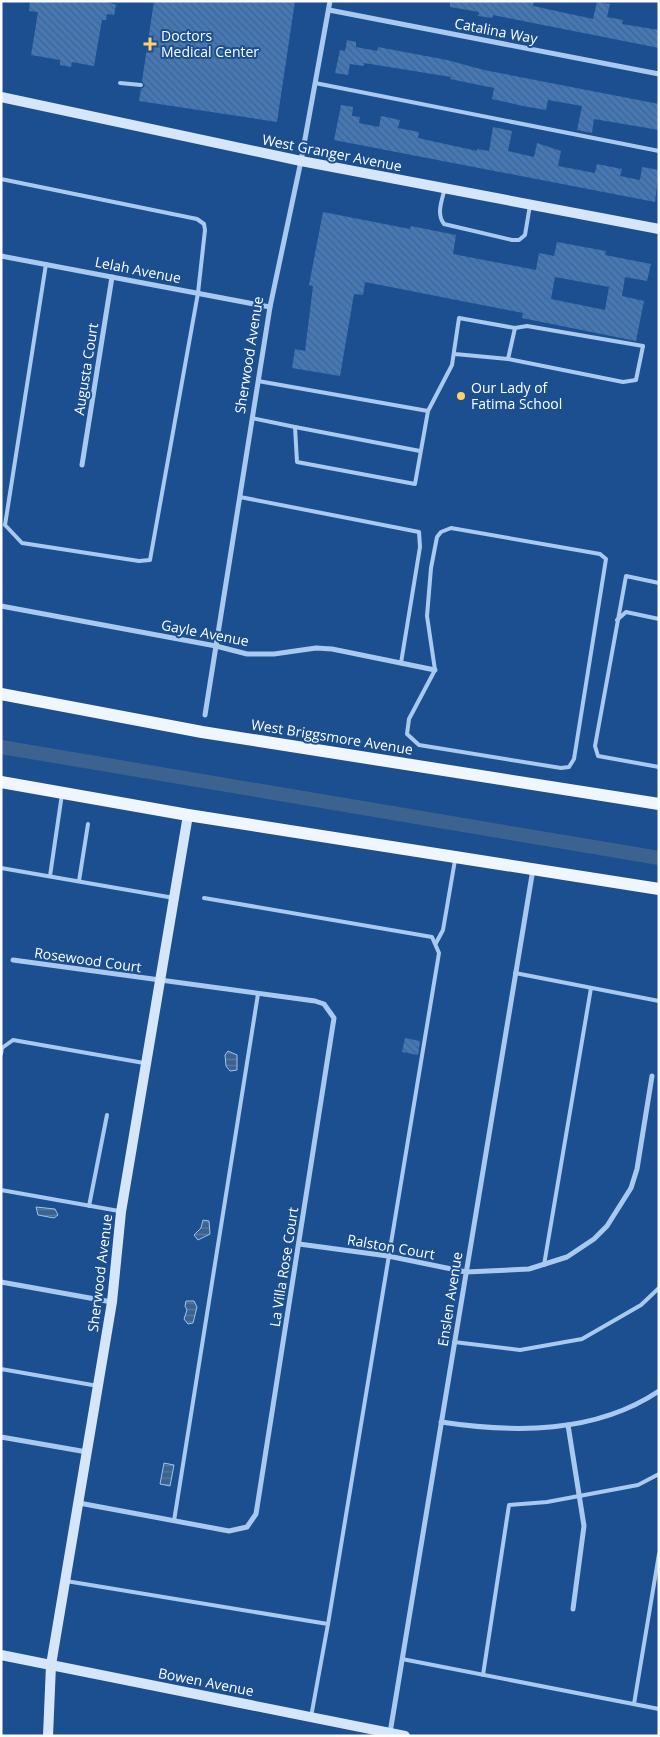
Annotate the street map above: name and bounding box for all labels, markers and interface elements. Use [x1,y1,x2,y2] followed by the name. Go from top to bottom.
[453,13,540,48] street label: Catalina Way
[161,26,259,61] place label: Doctors Medical Center
[143,37,157,51] marker: Doctors Medical Center
[261,130,404,175] street label: West Granger Avenue
[93,252,183,287] street label: Lelah Avenue
[230,295,267,415] street label: Sherwood Avenue
[69,321,102,416] street label: Augusta Court
[471,378,562,413] place label: Our Lady of Fatima School
[455,390,467,402] marker: Our Lady of Fatima School
[160,615,251,650] street label: Gayle Avenue
[250,714,414,759] street label: West Briggsmore Avenue
[33,943,143,976] street label: Rosewood Court
[265,1206,302,1328] street label: La Villa Rose Court
[83,1213,116,1333] street label: Sherwood Avenue
[346,1229,436,1264] street label: Ralston Court
[433,1250,466,1348] street label: Enslen Avenue
[157,1663,256,1700] street label: Bowen Avenue

